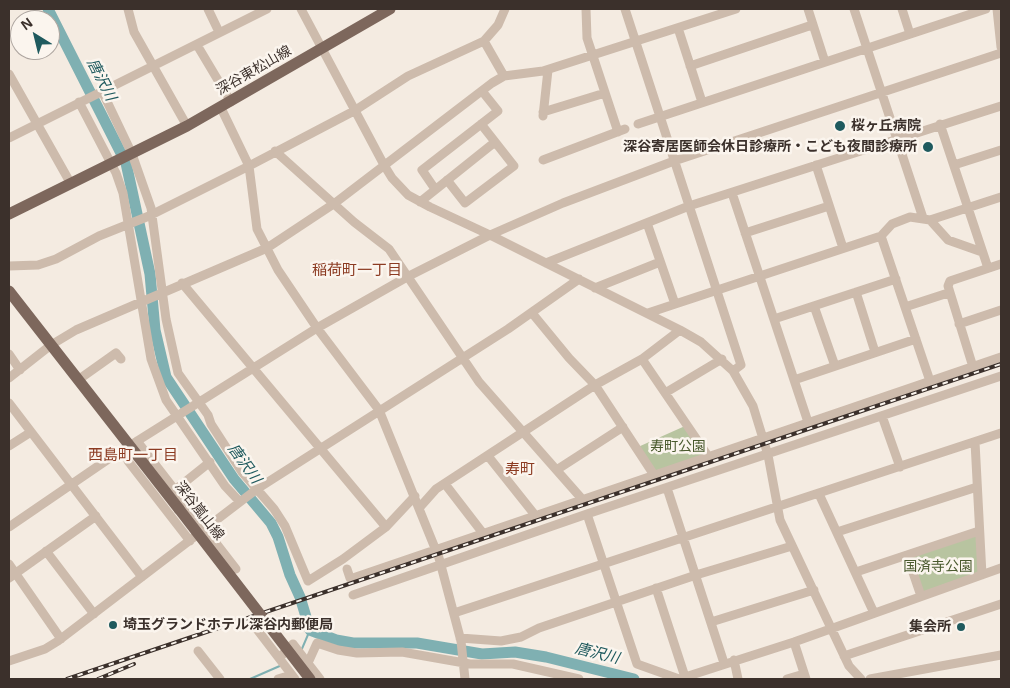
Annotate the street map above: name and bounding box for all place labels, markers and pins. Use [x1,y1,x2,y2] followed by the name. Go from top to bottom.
[851,118,921,134] place label: 桜ヶ丘病院
[833,119,847,133] marker: 桜ヶ丘病院
[623,139,917,155] place label: 深谷寄居医師会休日診療所・こども夜間診療所
[921,140,935,154] marker: 深谷寄居医師会休日診療所・こども夜間診療所
[123,617,333,633] place label: 埼玉グランドホテル深谷内郵便局
[107,619,119,631] marker: 埼玉グランドホテル深谷内郵便局
[909,619,951,635] place label: 集会所
[955,621,967,633] marker: 集会所

